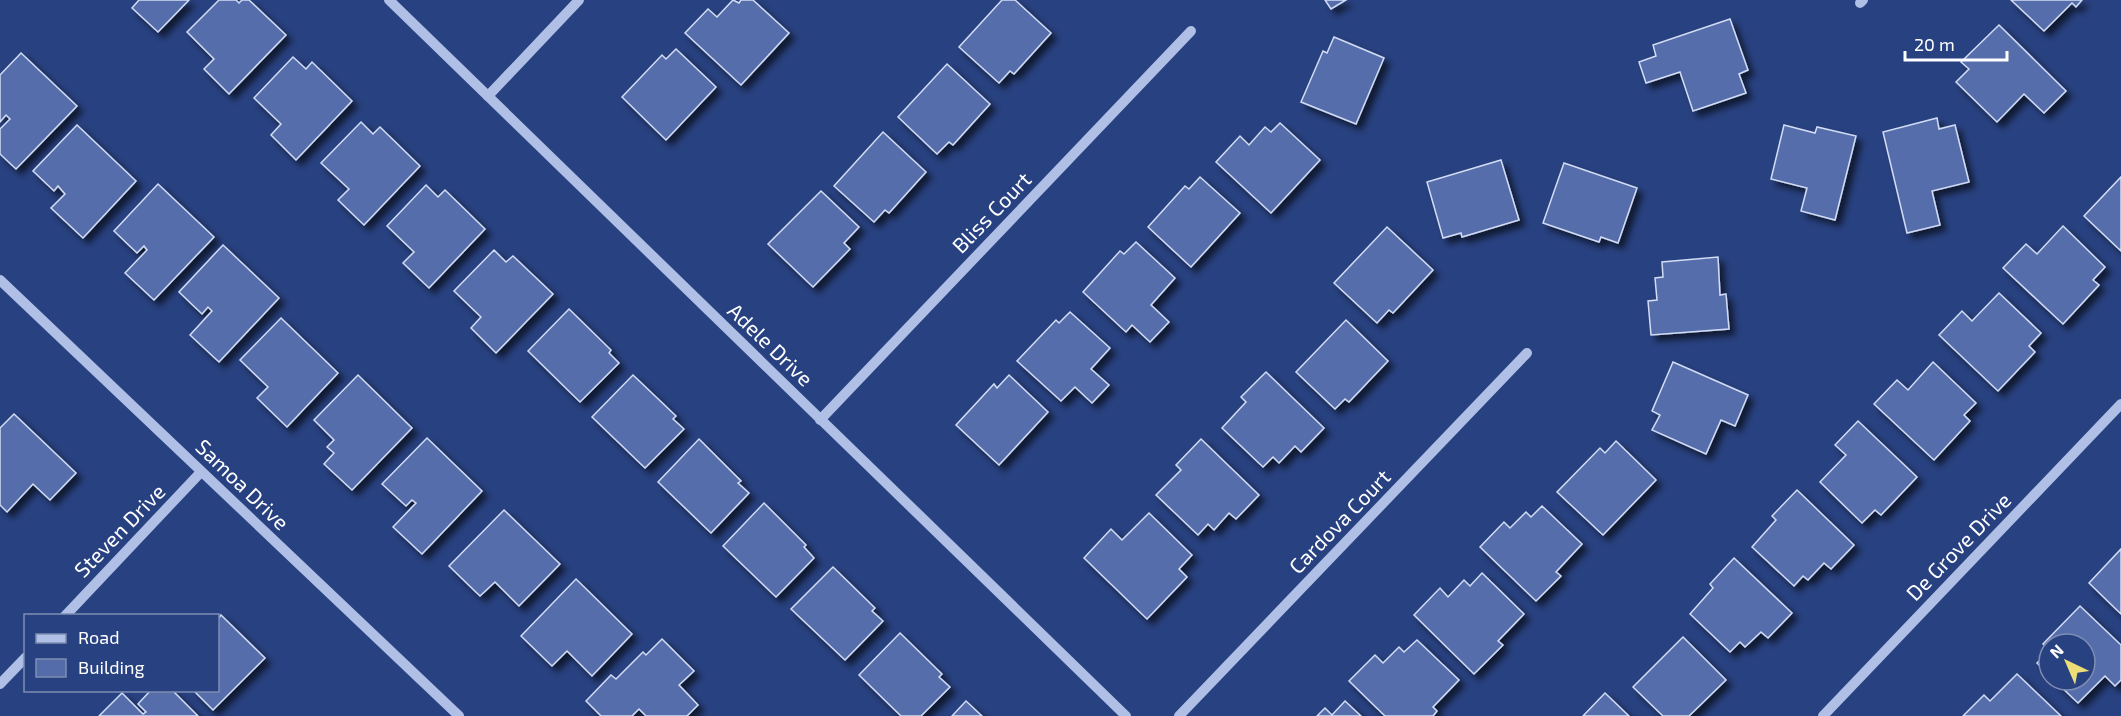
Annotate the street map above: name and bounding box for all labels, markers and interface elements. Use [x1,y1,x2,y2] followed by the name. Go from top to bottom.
[1905,24,2007,62] scale bar
[1914,33,1955,55] text: 20 m
[946,166,1036,258] street label: Bliss Court
[723,297,819,391] street label: Adele Drive
[191,433,295,535] street label: Samoa Drive
[1283,464,1395,578] street label: Cardova Court
[68,478,170,582] street label: Steven Drive
[1900,487,2016,605] street label: De Grove Drive
[24,614,219,692] legend
[78,626,119,648] text: Road
[2037,632,2097,692] north arrow
[2045,640,2067,662] text: N
[78,656,145,678] text: Building

